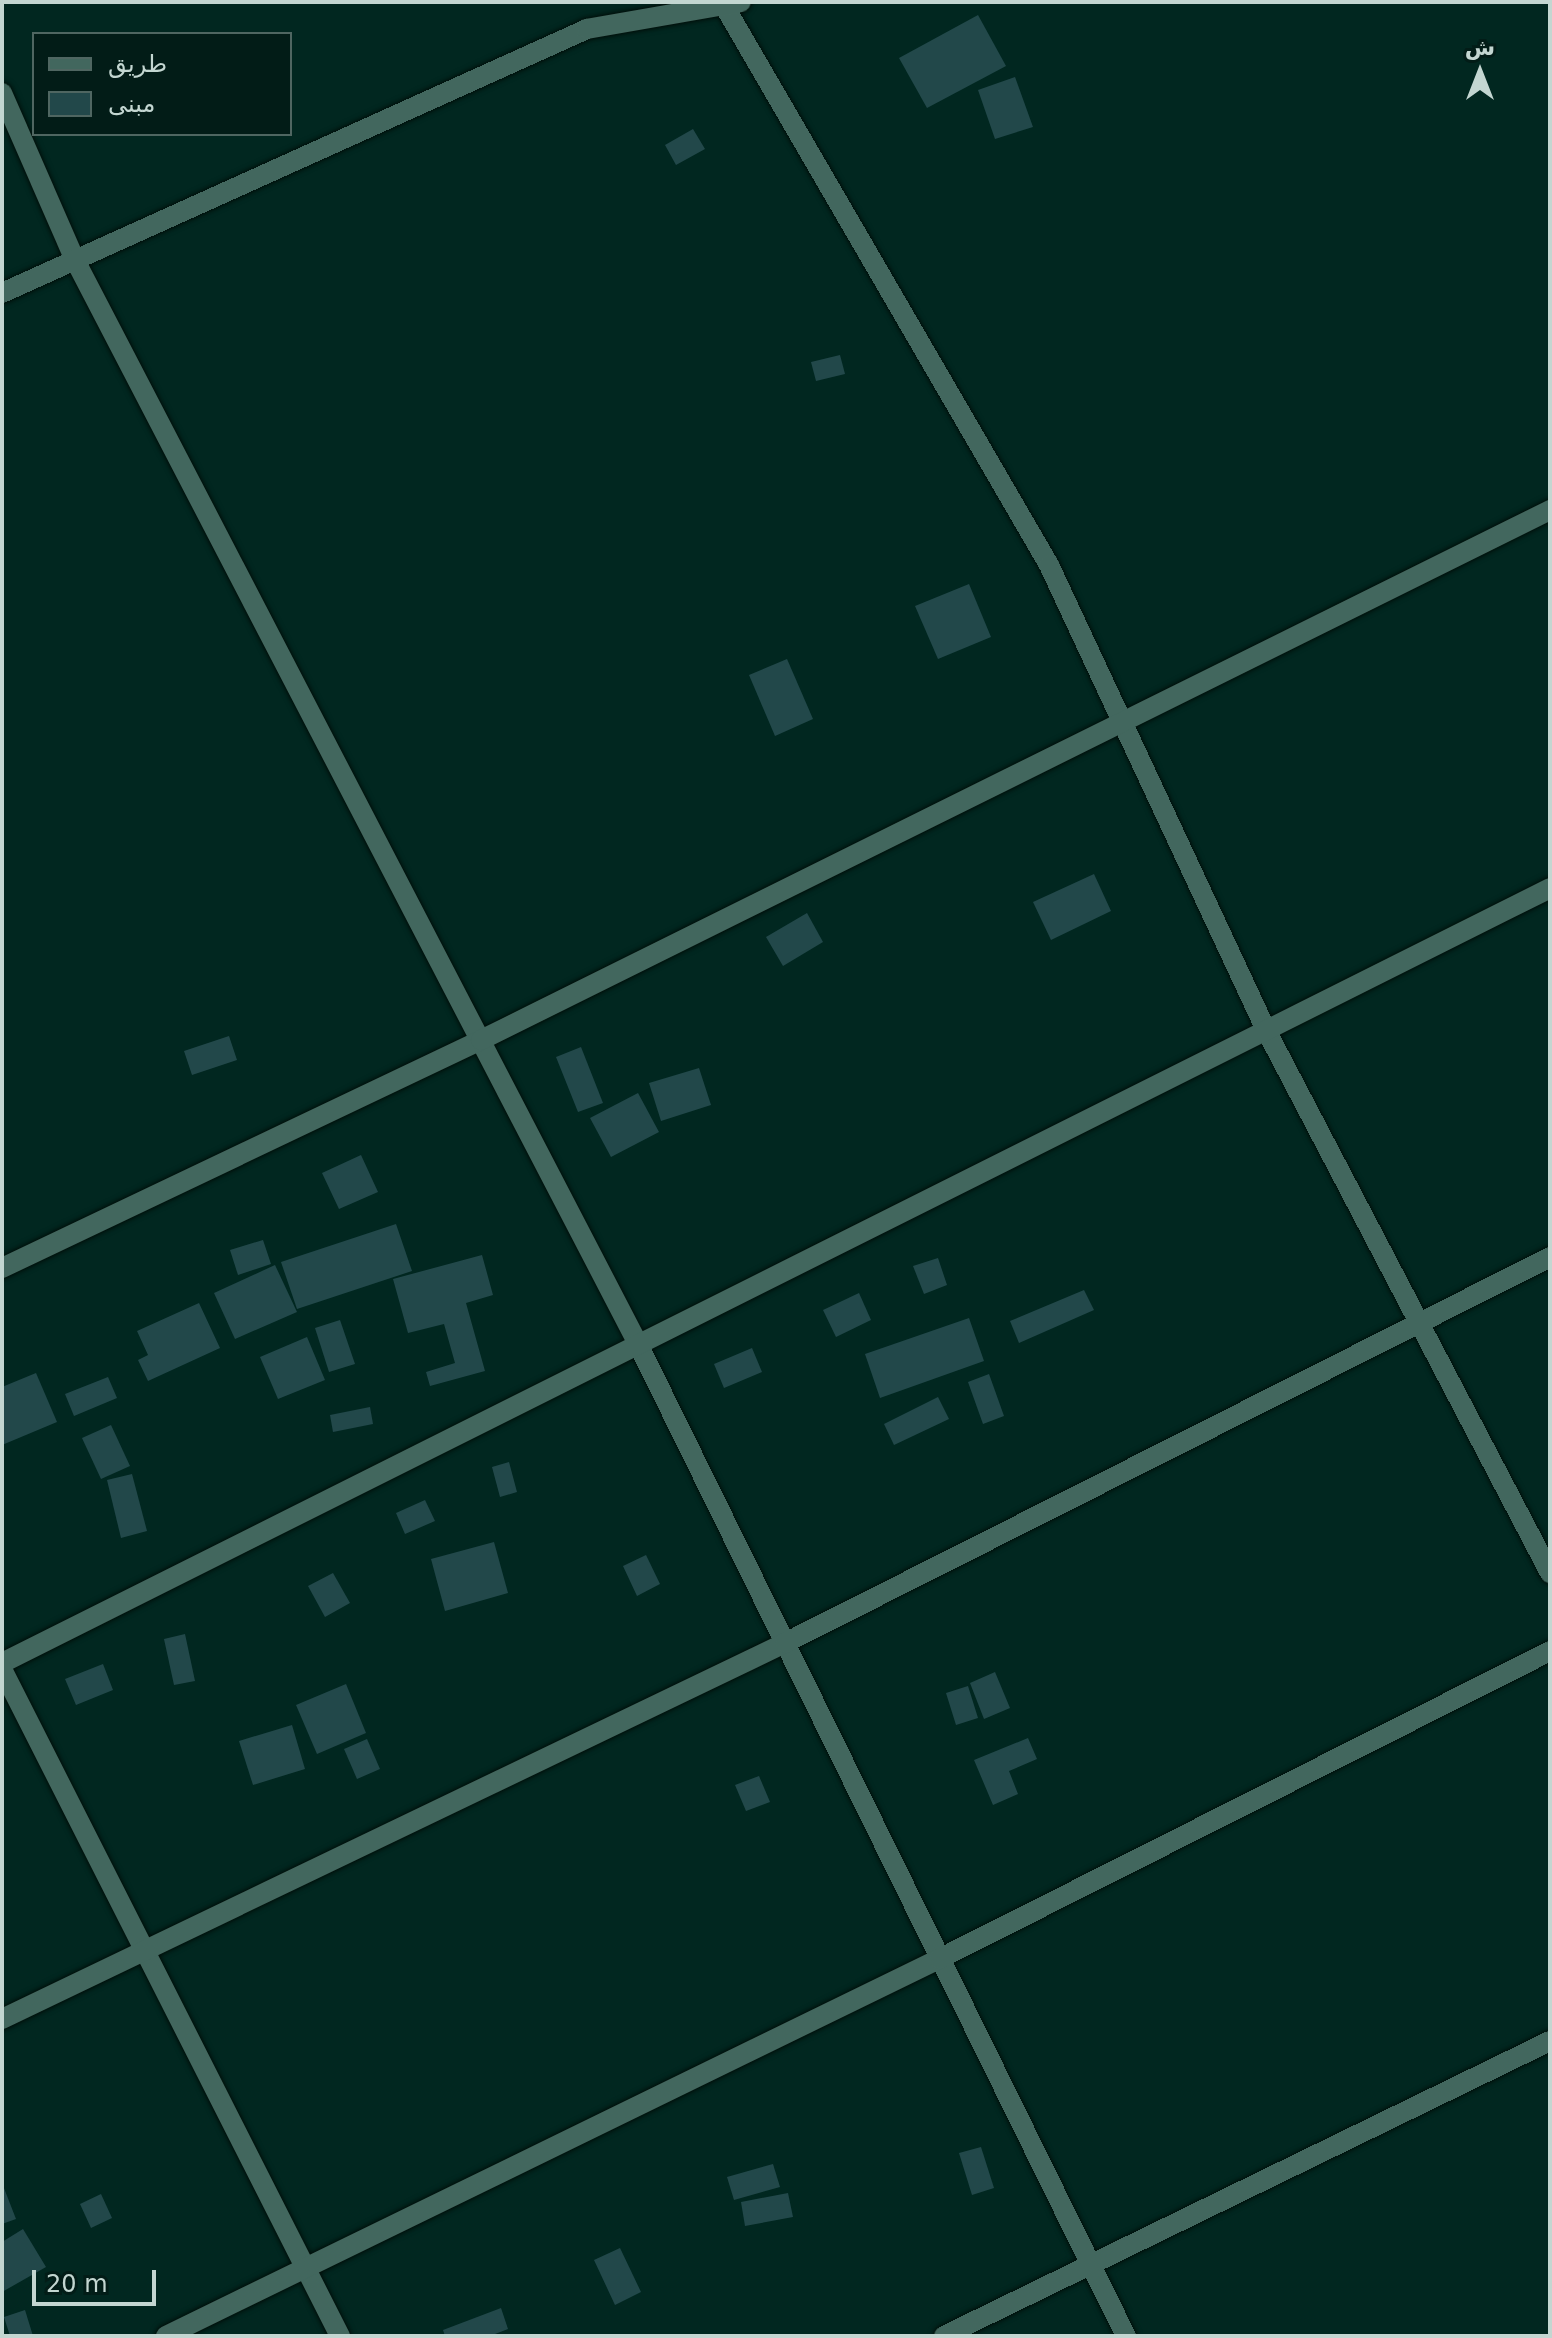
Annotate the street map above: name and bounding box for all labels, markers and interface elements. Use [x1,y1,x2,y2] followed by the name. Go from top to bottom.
[32,32,292,136] legend
[1440,32,1520,112] north arrow
[1465,35,1495,60] text: ش
[108,50,167,78] text: طريق
[108,90,155,118] text: مبنى
[36,2254,160,2304] scale bar
[46,2270,108,2298] text: 20 m

